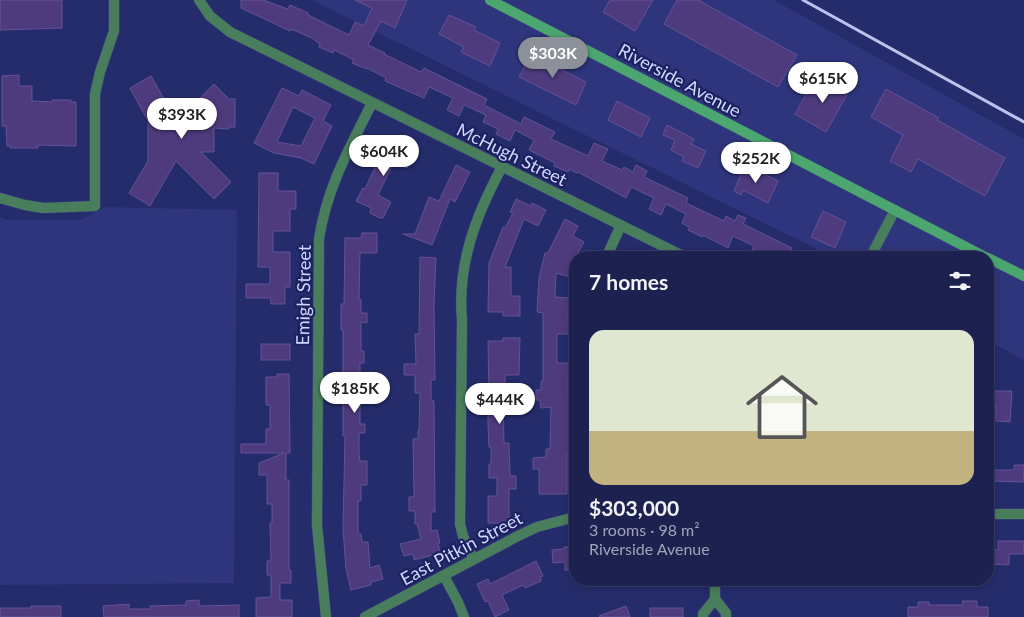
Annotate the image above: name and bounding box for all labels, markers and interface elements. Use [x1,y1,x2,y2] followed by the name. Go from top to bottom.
[518,36,588,79] pin: $303K
[615,38,745,122] street label: Riverside Avenue
[529,43,577,62] text: $303K
[788,62,858,104] pin: $615K
[799,68,847,87] text: $615K
[147,98,217,140] pin: $393K
[158,104,206,123] text: $393K
[453,118,571,190] street label: McHugh Street
[349,134,419,177] pin: $604K
[360,141,408,160] text: $604K
[721,142,791,184] pin: $252K
[732,148,780,167] text: $252K
[291,244,315,346] street label: Emigh Street
[946,267,974,295] icon: filters
[589,269,668,294] text: 7 homes
[737,362,827,452] icon: home
[320,372,390,414] pin: $185K
[331,378,379,397] text: $185K
[465,382,535,425] pin: $444K
[476,389,524,408] text: $444K
[589,495,679,520] text: $303,000
[396,506,526,589] street label: East Pitkin Street
[589,520,700,539] text: 3 rooms · 98 m²
[589,539,710,558] text: Riverside Avenue

